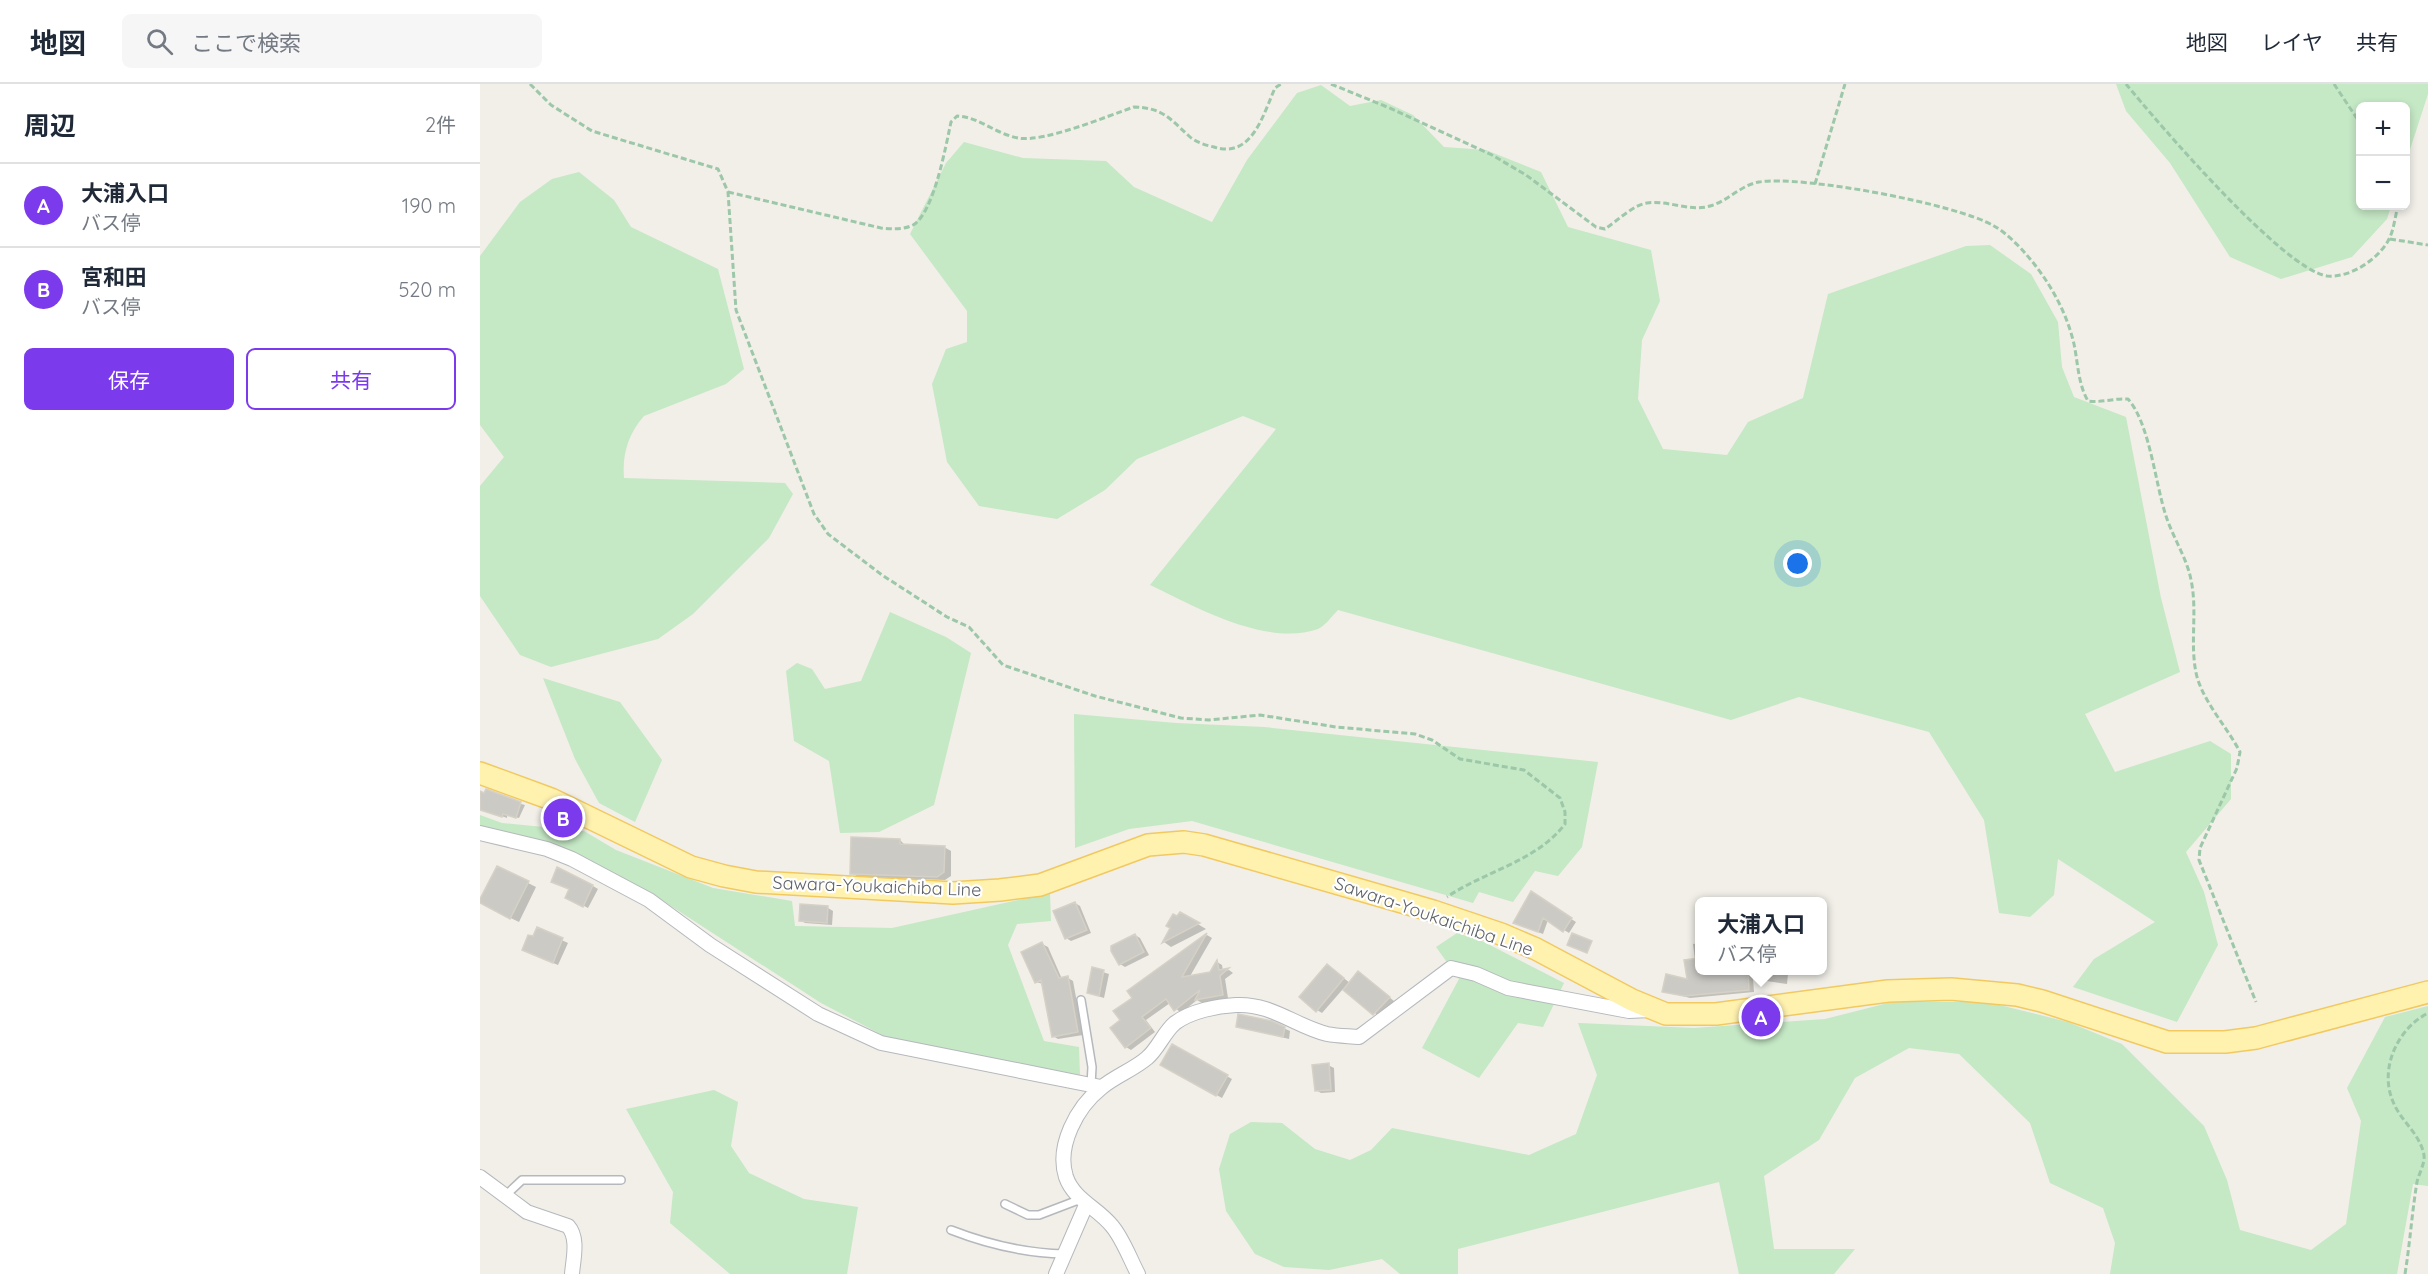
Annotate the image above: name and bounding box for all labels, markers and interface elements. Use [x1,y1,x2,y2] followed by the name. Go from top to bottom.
[122,14,542,68] search box
[30,25,86,60] text: 地図
[143,25,176,58] icon: search
[191,29,301,57] text: ここで検索
[2186,29,2228,55] text: 地図
[2261,29,2323,55] text: レイヤ
[2356,29,2398,55] text: 共有
[2356,102,2410,210] map controls
[2356,102,2410,156] button: +
[24,109,76,142] text: 周辺
[425,112,456,137] text: 2件
[2356,156,2410,210] button: −
[81,179,169,207] text: 大浦入口
[37,193,50,218] text: A
[402,193,456,218] text: 190 m
[81,210,141,235] text: バス停
[81,263,147,291] text: 宮和田
[37,277,50,302] text: B
[398,277,456,302] text: 520 m
[81,294,141,319] text: バス停
[24,348,234,410] button: 保存
[246,348,456,410] button: 共有
[1783,549,1812,578] your location
[544,796,583,840] pin: B
[772,871,982,901] street label: Sawara-Youkaichiba Line
[1331,871,1537,961] street label: Sawara-Youkaichiba Line
[1695,897,1827,975] popup
[1717,910,1805,938] text: 大浦入口
[1717,941,1777,966] text: バス停
[1742,994,1780,1040] pin: A

